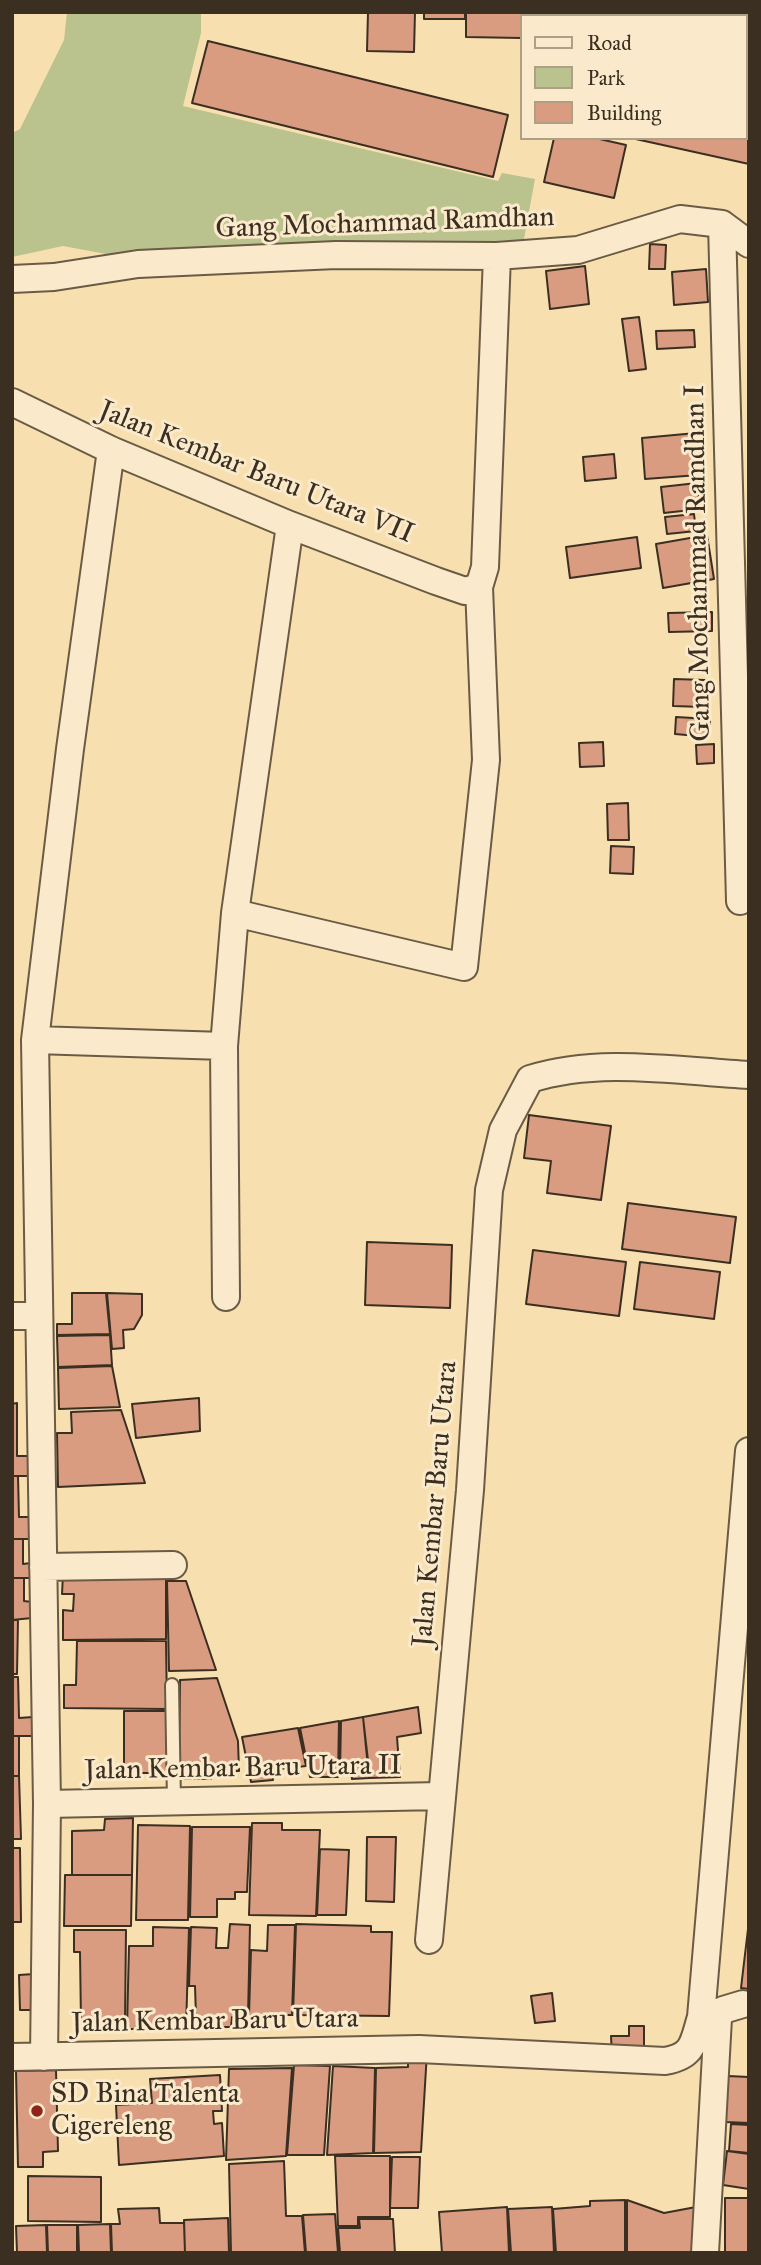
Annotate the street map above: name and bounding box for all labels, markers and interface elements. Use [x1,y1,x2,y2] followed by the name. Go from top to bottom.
[520,14,747,140] legend
[587,30,632,56] text: Road
[587,65,625,91] text: Park
[587,100,661,126] text: Building
[215,201,555,247] street label: Gang Mochammad Ramdhan
[679,384,719,742] street label: Gang Mochammad Ramdhan I
[94,394,418,552] street label: Jalan Kembar Baru Utara VII
[407,1360,465,1648] street label: Jalan Kembar Baru Utara
[84,1749,402,1789] street label: Jalan Kembar Baru Utara II
[71,2003,359,2041] street label: Jalan Kembar Baru Utara
[51,2078,240,2144] place label: SD Bina Talenta Cigereleng
[29,2103,45,2119] marker: SD Bina Talenta Cigereleng

